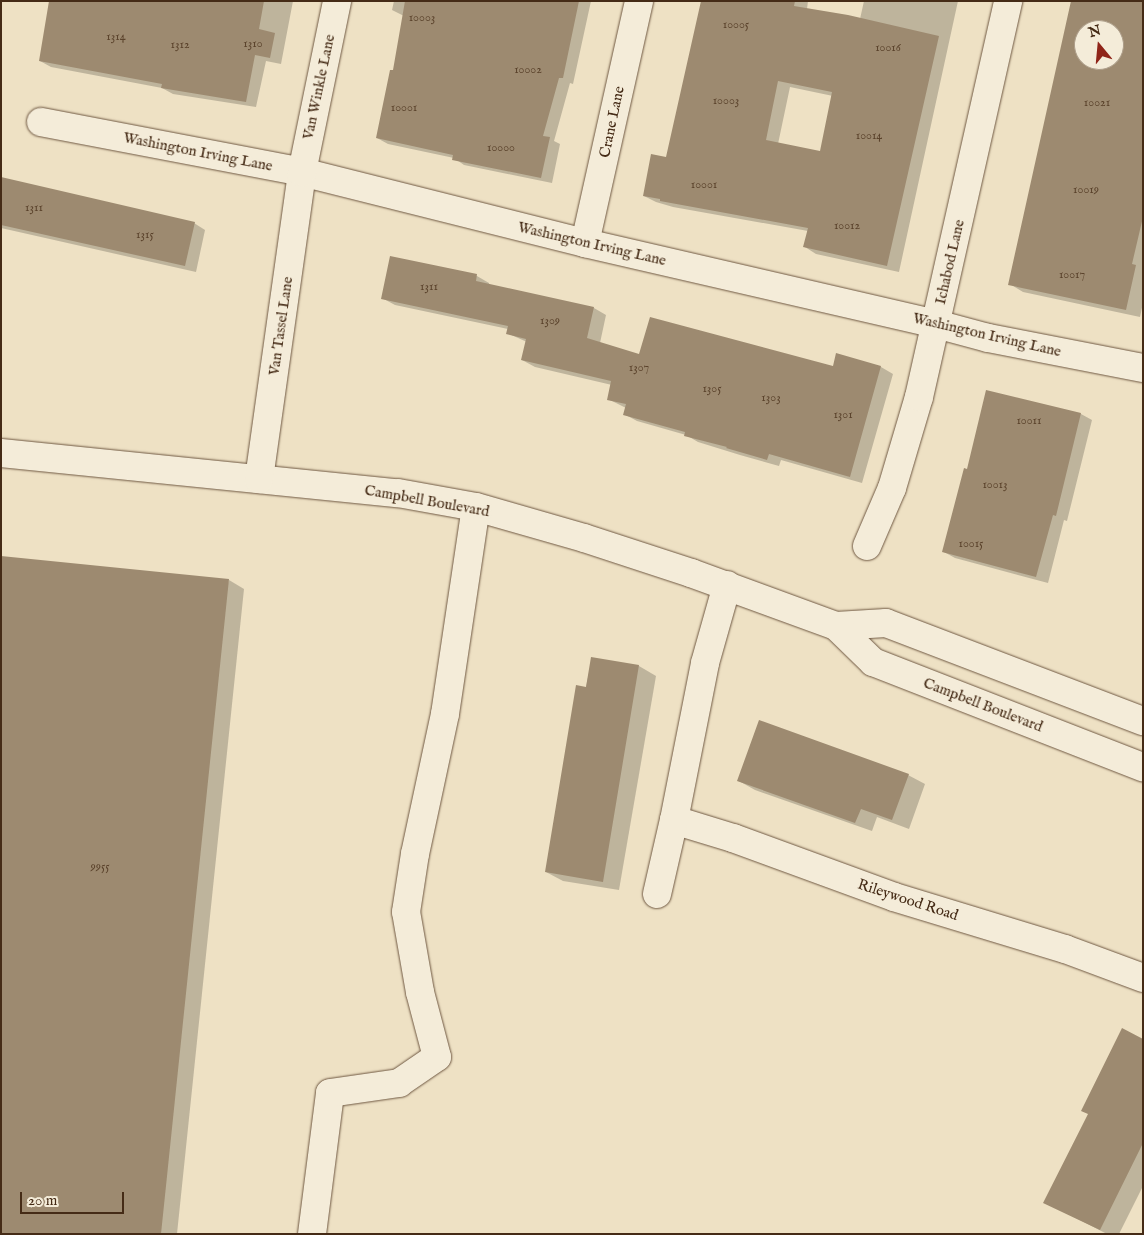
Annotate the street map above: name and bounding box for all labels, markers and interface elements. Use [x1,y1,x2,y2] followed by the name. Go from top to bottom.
[409,11,435,25] house number: 10003
[723,18,749,32] house number: 10005
[1074,20,1124,70] north arrow
[1086,21,1103,42] text: N
[106,30,126,44] house number: 1314
[299,33,339,141] street label: Van Winkle Lane
[243,37,263,51] house number: 1310
[170,38,190,52] house number: 1312
[875,41,901,55] house number: 10016
[514,63,542,77] house number: 10002
[596,85,628,159] street label: Crane Lane
[713,94,739,108] house number: 10003
[1084,96,1110,110] house number: 10021
[391,101,417,115] house number: 10001
[122,129,274,175] street label: Washington Irving Lane
[856,129,882,143] house number: 10014
[487,141,515,155] house number: 10000
[691,178,717,192] house number: 10001
[1073,183,1099,197] house number: 10019
[25,201,43,215] house number: 1311
[516,218,668,270] street label: Washington Irving Lane
[931,218,969,306] street label: Ichabod Lane
[834,219,860,233] house number: 10012
[136,228,154,242] house number: 1315
[1059,268,1085,282] house number: 10017
[265,275,297,377] street label: Van Tassel Lane
[420,280,438,294] house number: 1311
[911,309,1063,361] street label: Washington Irving Lane
[540,314,560,328] house number: 1309
[629,361,649,375] house number: 1307
[702,382,722,396] house number: 1305
[761,391,781,405] house number: 1303
[833,408,853,422] house number: 1301
[1016,414,1042,428] house number: 10011
[982,478,1008,492] house number: 10013
[363,481,491,521] street label: Campbell Boulevard
[959,537,983,551] house number: 10015
[921,674,1045,736] street label: Campbell Boulevard
[90,860,110,874] house number: 9955
[855,875,961,925] street label: Rileywood Road
[22,1182,126,1214] scale bar
[28,1191,57,1210] text: 20 m

